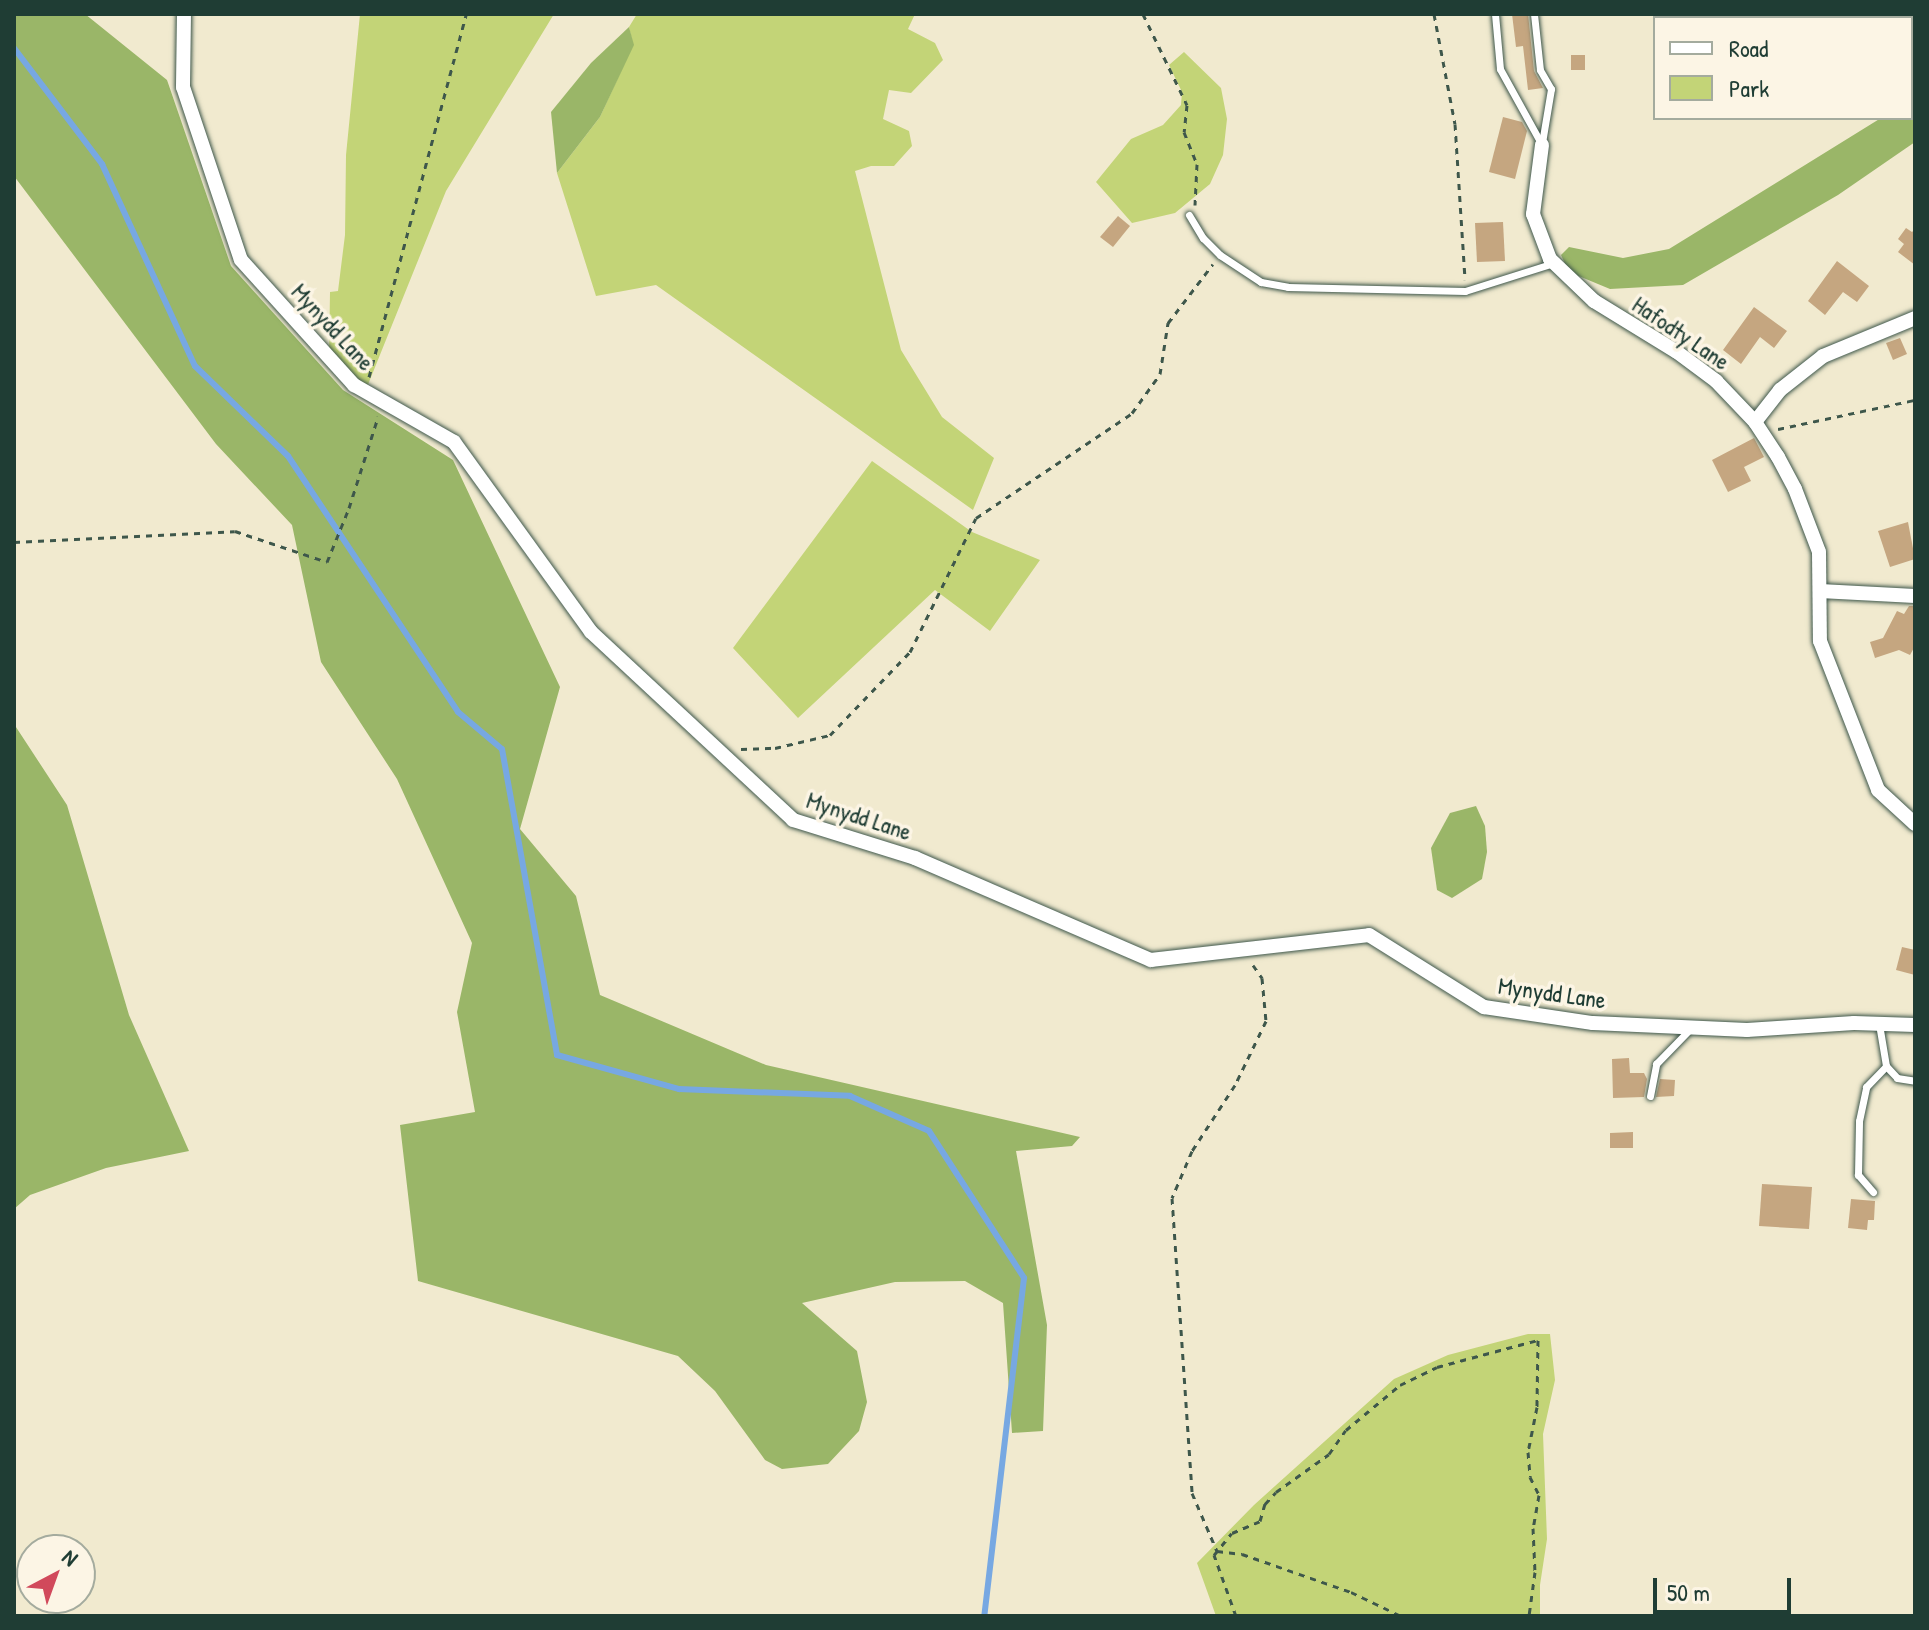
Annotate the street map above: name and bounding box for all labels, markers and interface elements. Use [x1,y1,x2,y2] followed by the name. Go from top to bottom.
[1653,16,1913,120] legend
[1729,32,1768,64] text: Road
[1729,72,1769,104] text: Park
[286,278,380,376] street label: Mynydd Lane
[1627,290,1735,376] street label: Hafodty Lane
[803,786,915,846] street label: Mynydd Lane
[1496,971,1608,1015] street label: Mynydd Lane
[16,1534,96,1614] north arrow
[56,1542,85,1573] text: N
[1657,1562,1795,1612] scale bar
[1667,1576,1710,1608] text: 50 m

